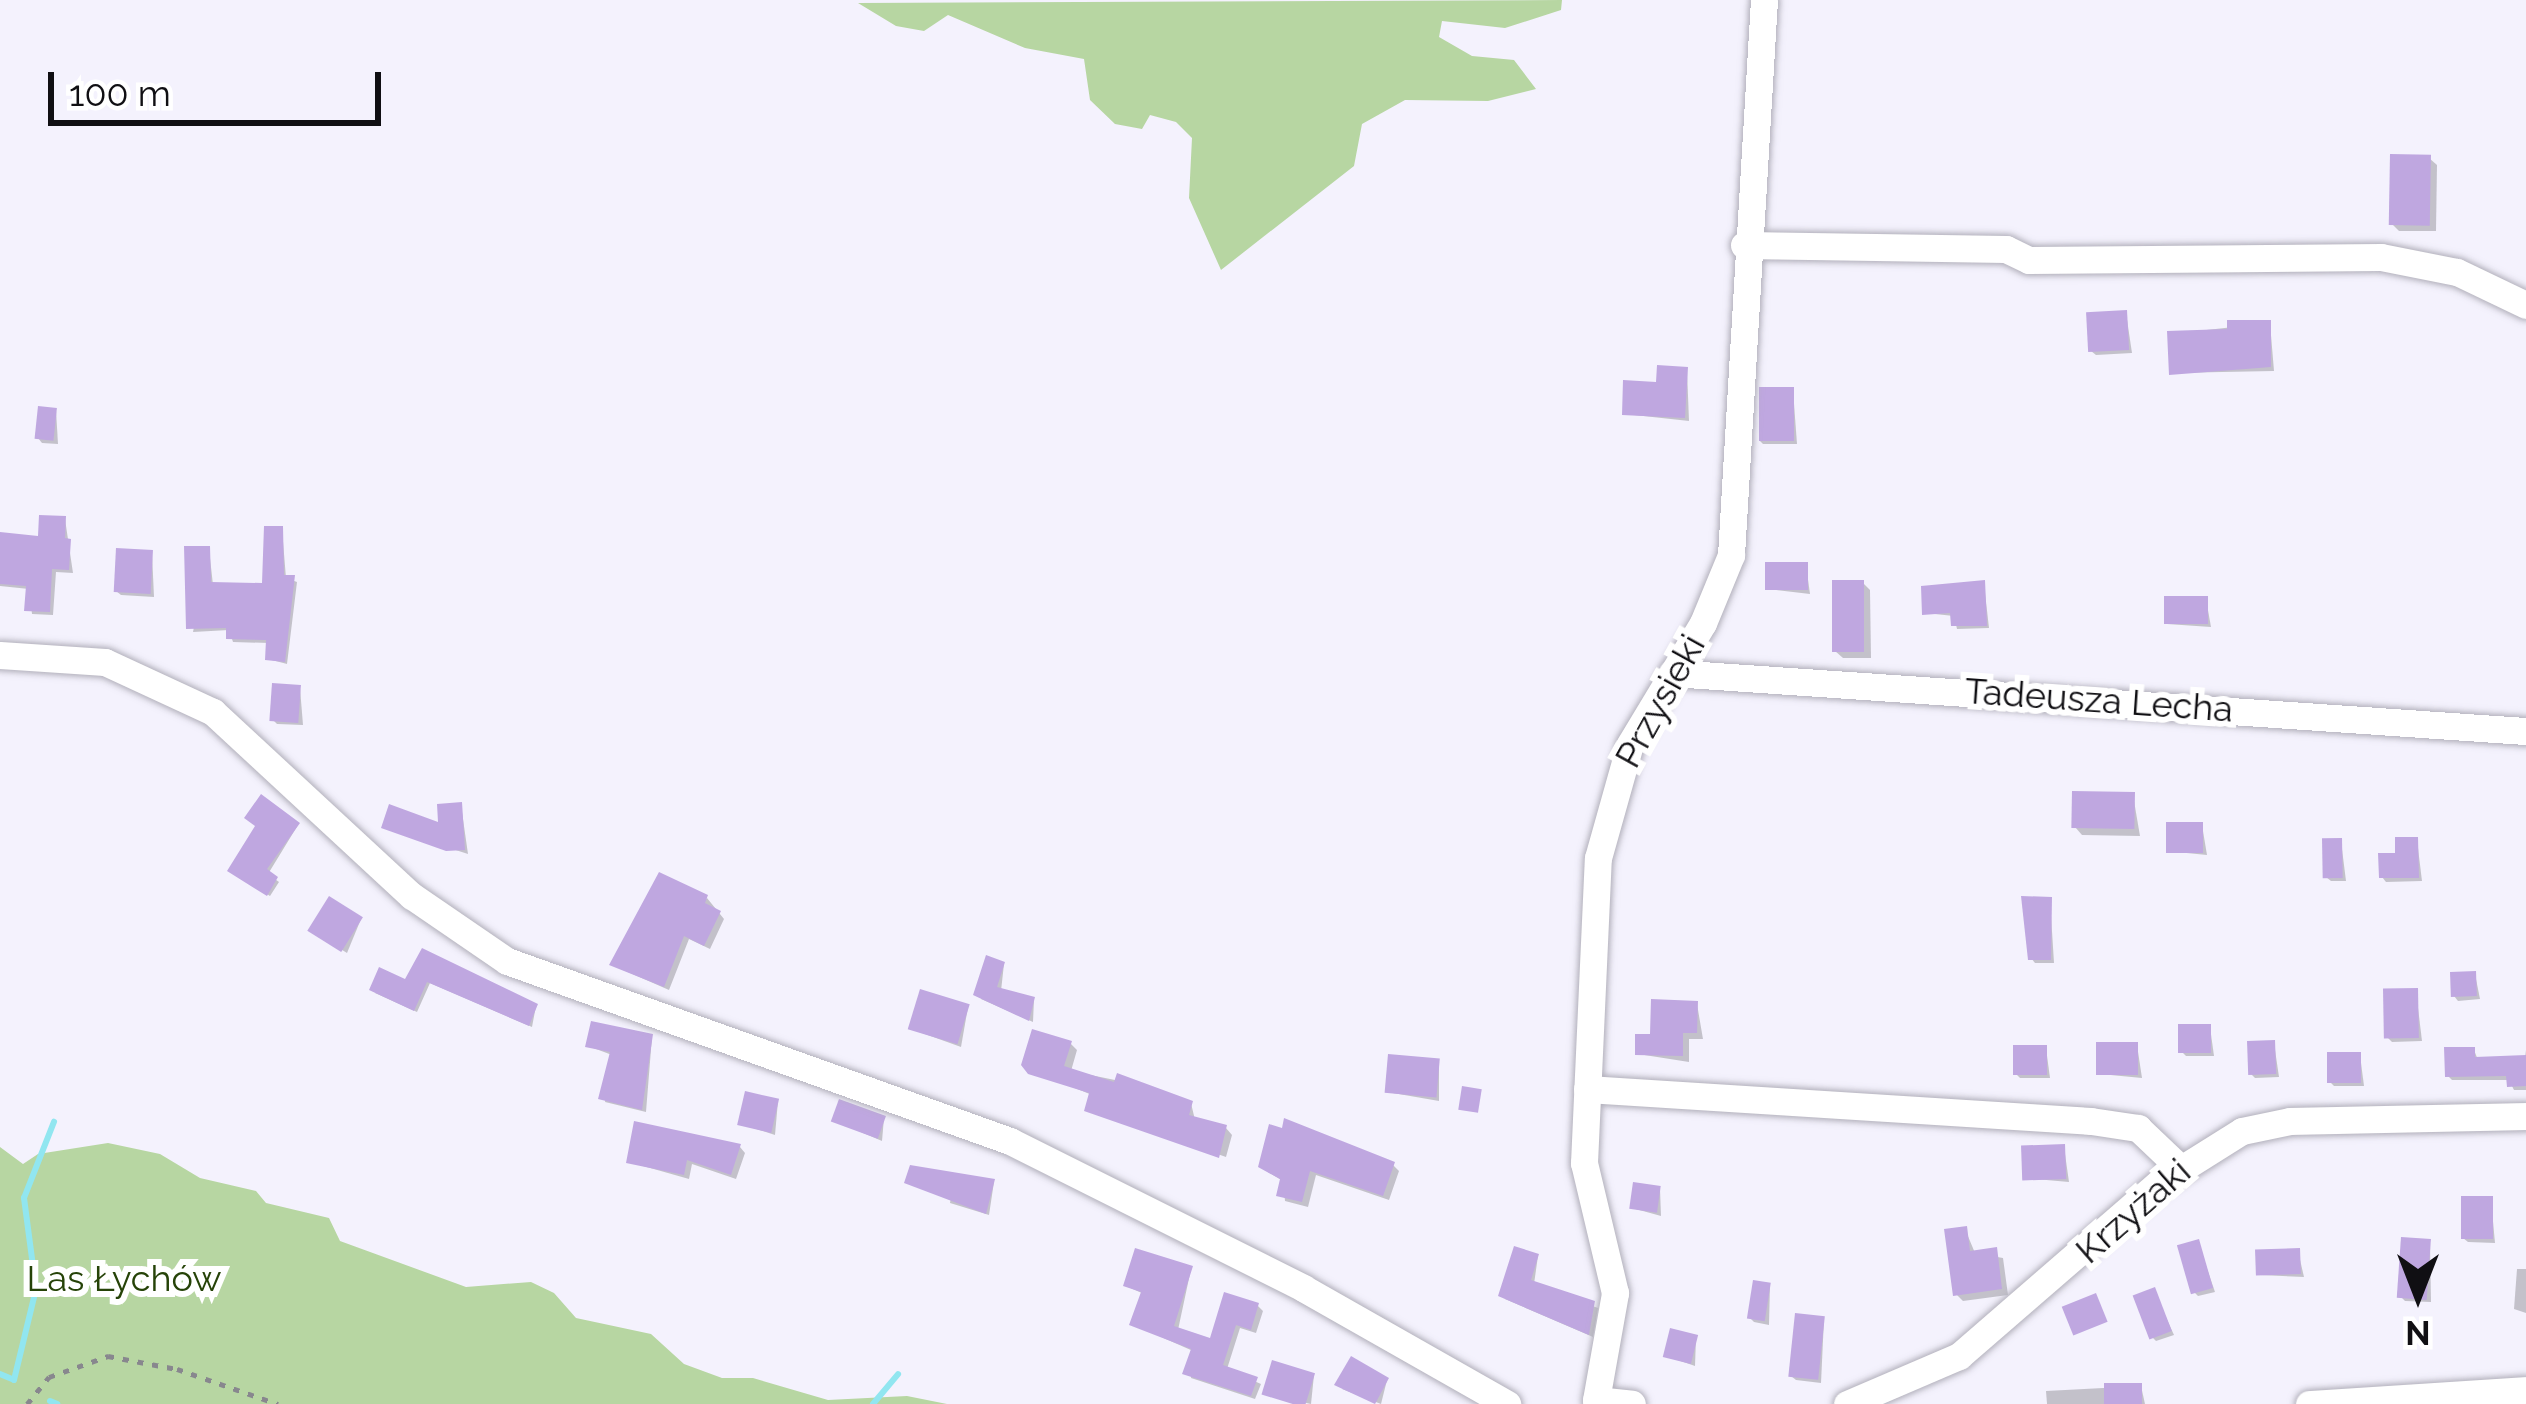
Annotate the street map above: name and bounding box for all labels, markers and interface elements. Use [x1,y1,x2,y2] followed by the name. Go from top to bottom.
[54,48,387,122] scale bar
[69,72,171,114] text: 100 m
[1606,627,1714,775] street label: Przysieki
[1963,669,2235,731] street label: Tadeusza Lecha
[2067,1150,2199,1272] street label: Krzyżaki
[2358,1236,2478,1356] north arrow
[26,1257,222,1301] park label: Las Łychów
[2405,1313,2431,1352] text: N

